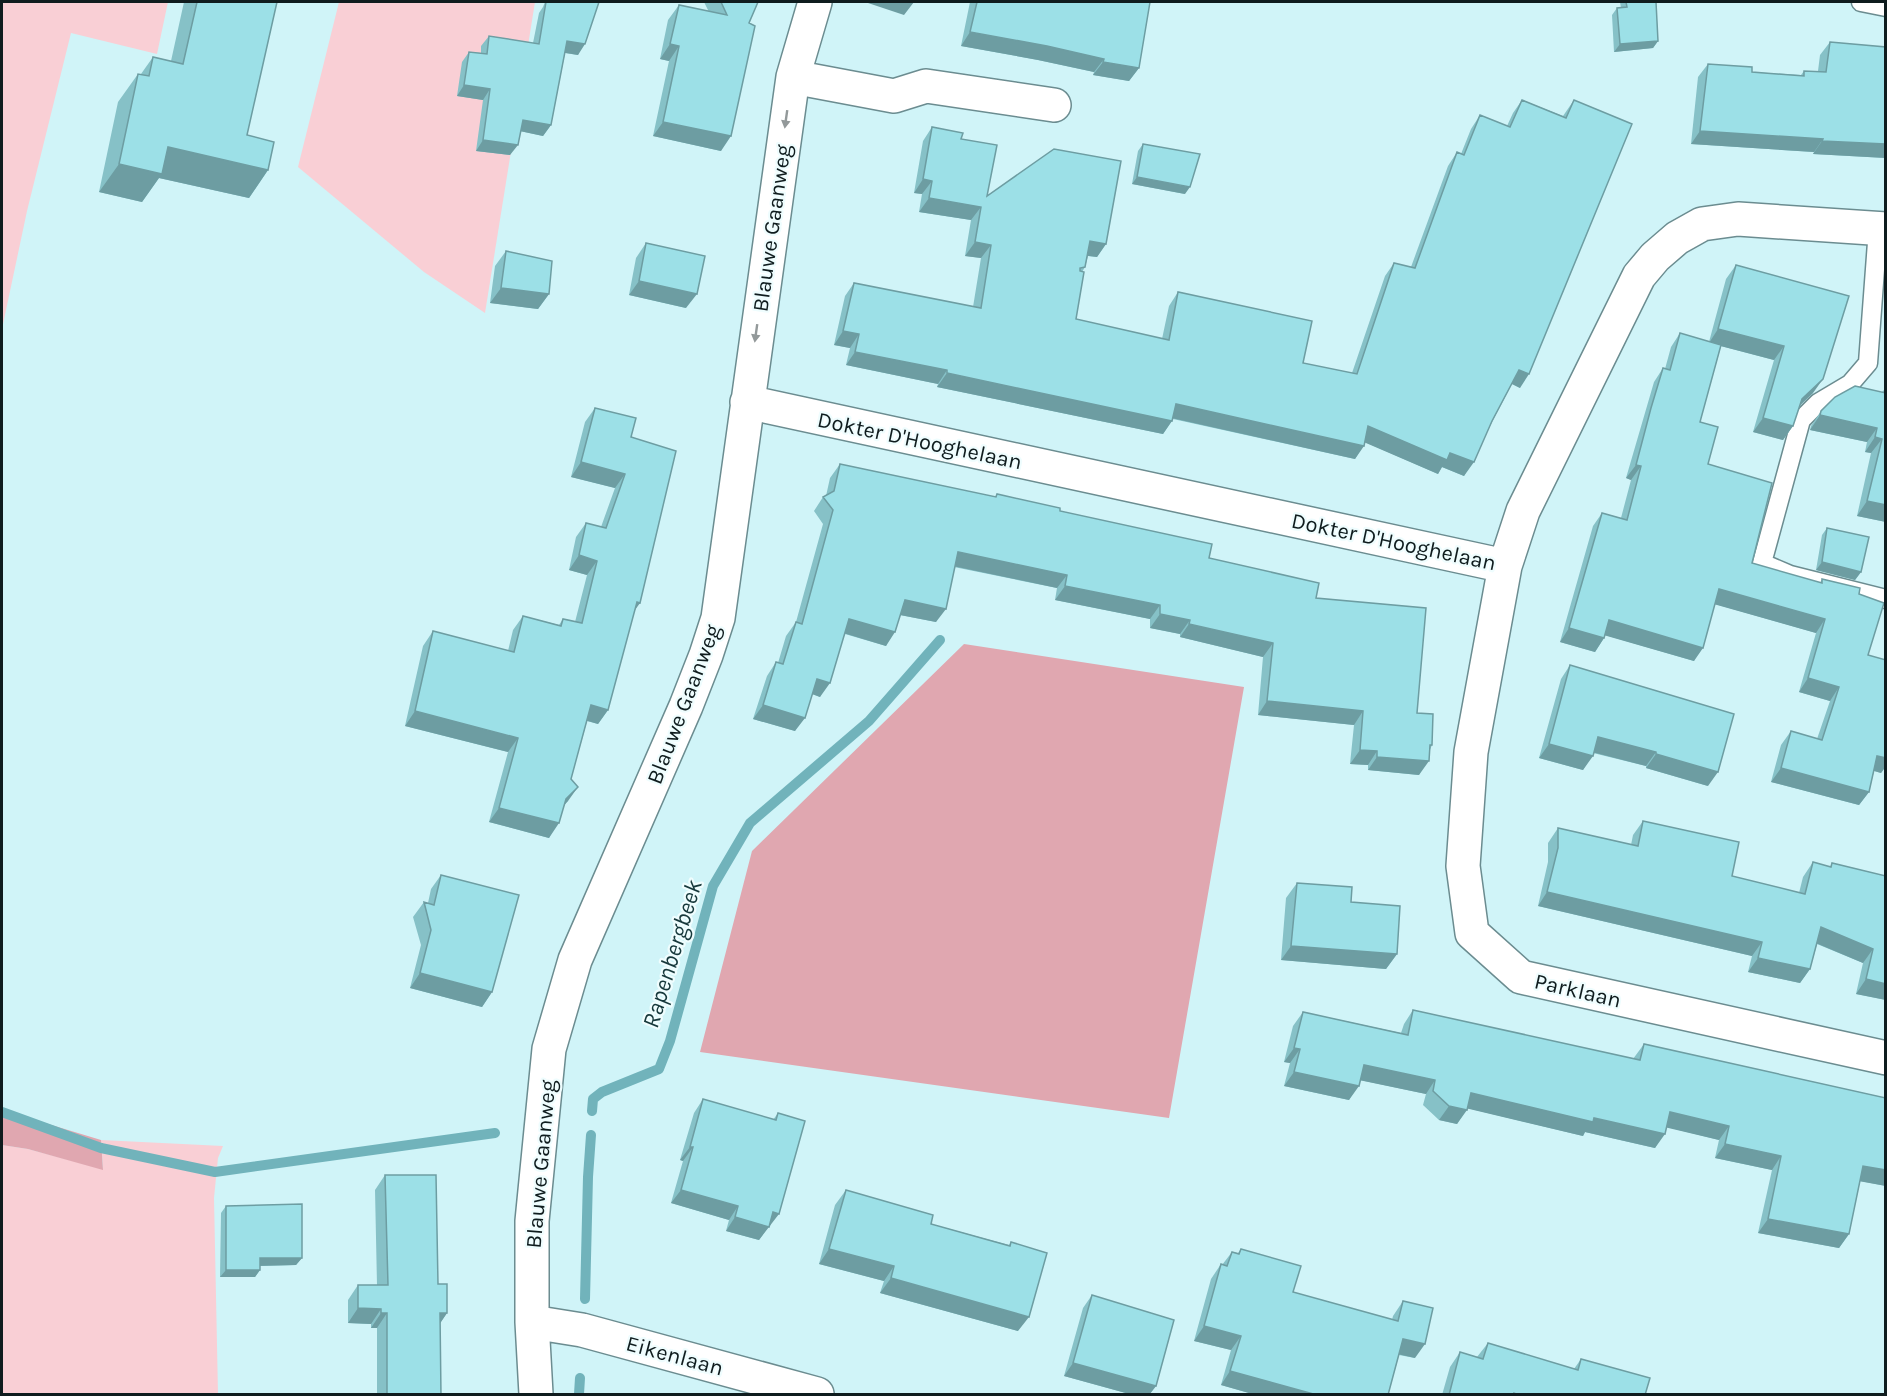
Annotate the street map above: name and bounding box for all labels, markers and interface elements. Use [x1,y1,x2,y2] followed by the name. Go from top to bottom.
[782,110,791,129] one-way arrow
[747,142,797,314] street label: Blauwe Gaanweg
[752,324,761,343] one-way arrow
[815,407,1025,475] street label: Dokter D'Hooghelaan
[1289,508,1499,576] street label: Dokter D'Hooghelaan
[642,620,727,788] street label: Blauwe Gaanweg
[636,876,708,1031] water label: Rapenbergbeek
[1532,968,1624,1014] street label: Parklaan
[521,1078,561,1249] street label: Blauwe Gaanweg
[623,1331,726,1381] street label: Eikenlaan

